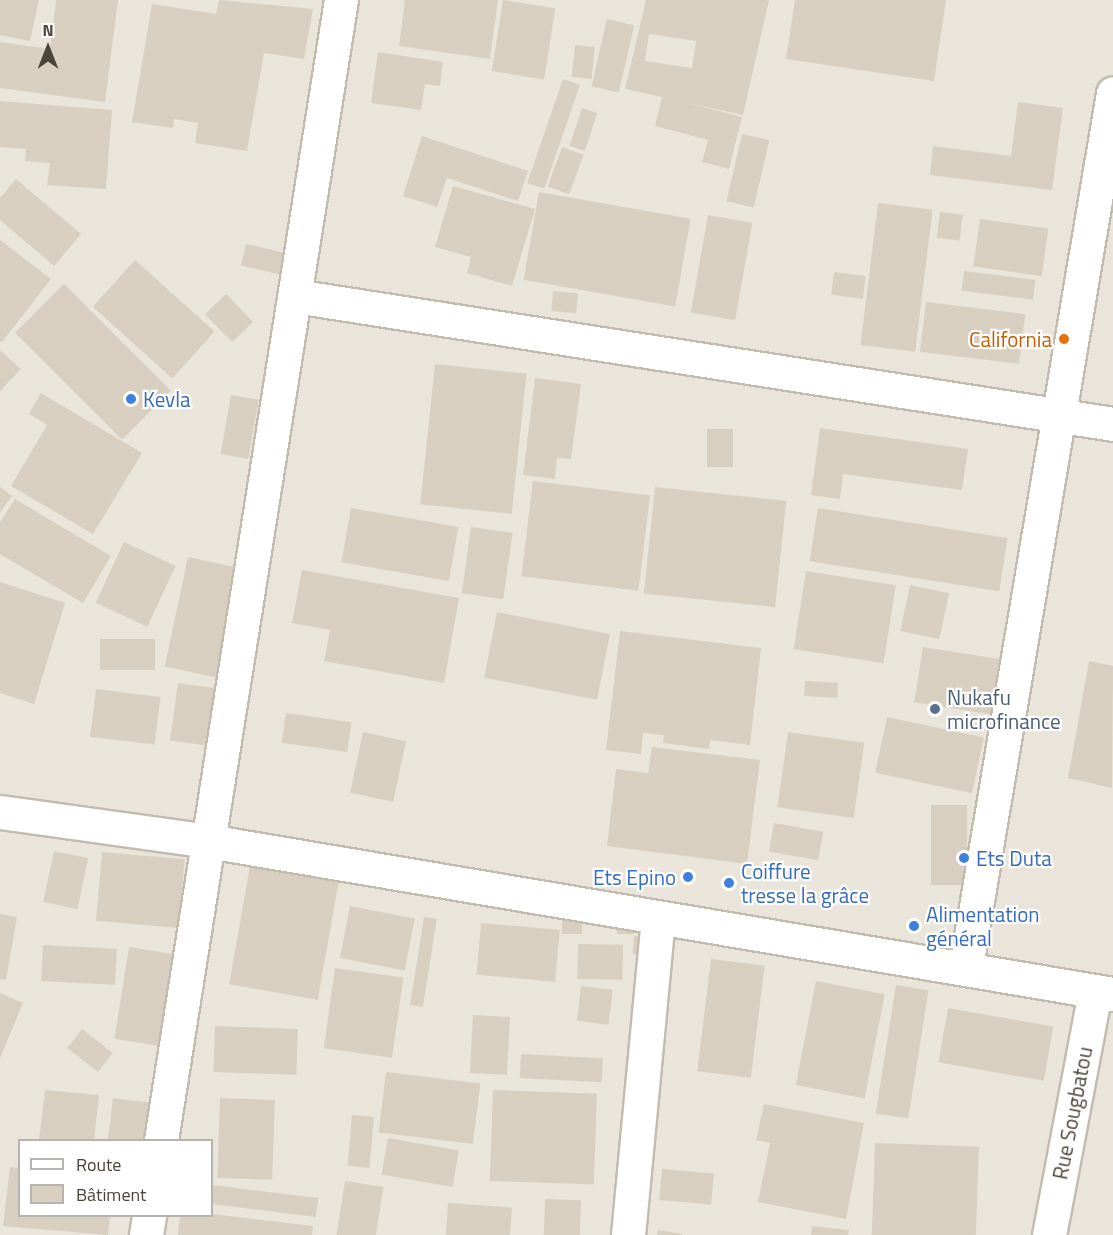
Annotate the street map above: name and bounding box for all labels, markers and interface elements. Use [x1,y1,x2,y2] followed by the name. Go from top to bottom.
[18,18,78,78] north arrow
[42,18,54,42] text: N
[969,326,1052,352] place label: California
[1057,332,1071,346] marker: California
[143,386,191,412] place label: Kevla
[124,392,138,406] marker: Kevla
[947,684,1061,734] place label: Nukafu microfinance
[928,702,942,716] marker: Nukafu microfinance
[976,845,1052,871] place label: Ets Duta
[957,851,971,865] marker: Ets Duta
[741,858,869,908] place label: Coiffure tresse la grâce
[593,864,676,890] place label: Ets Epino
[681,870,695,884] marker: Ets Epino
[722,876,736,890] marker: Coiffure tresse la grâce
[926,901,1040,951] place label: Alimentation général
[907,919,921,933] marker: Alimentation général
[1047,1044,1097,1182] street label: Rue Sougbatou
[18,1139,213,1217] legend
[76,1151,121,1178] text: Route
[76,1181,146,1208] text: Bâtiment

